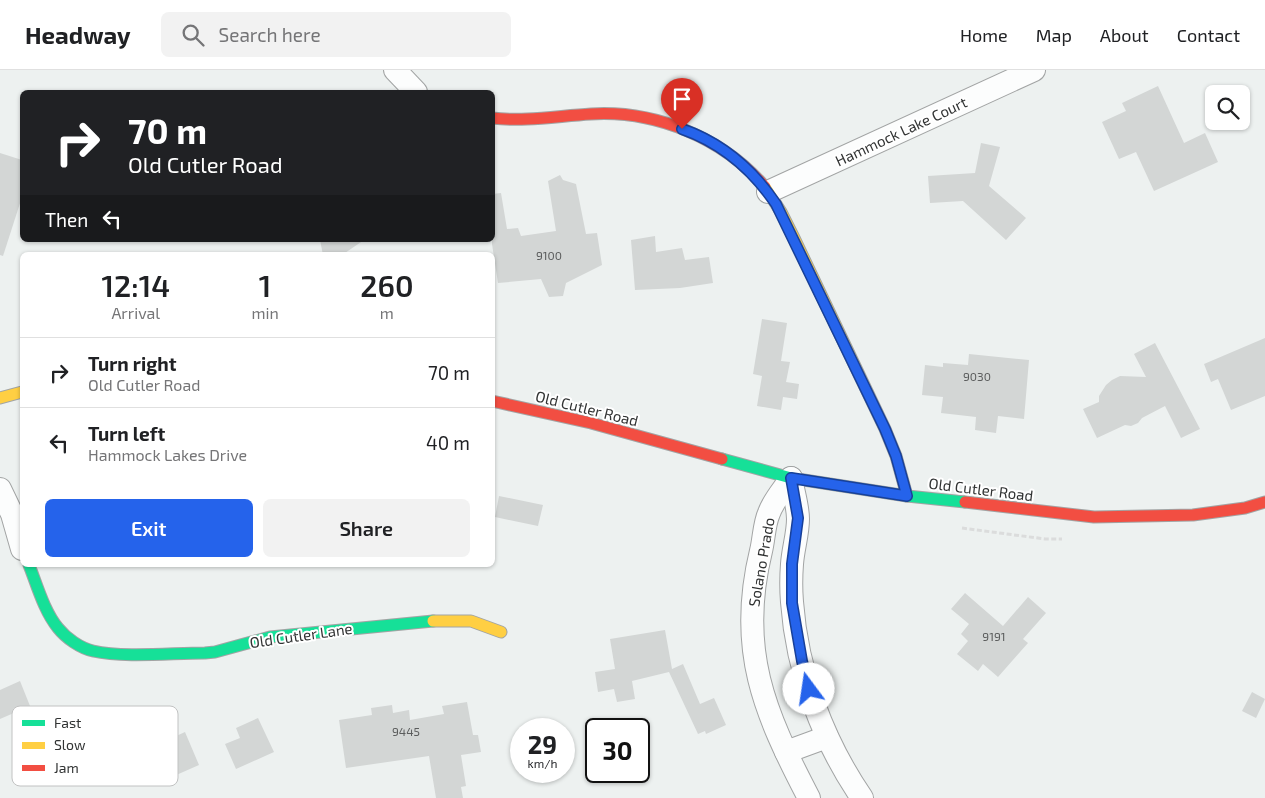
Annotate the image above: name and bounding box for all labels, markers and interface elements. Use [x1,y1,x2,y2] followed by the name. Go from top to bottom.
[161,12,511,57] search box
[25,20,131,49] text: Headway
[179,21,207,49] icon: search
[219,23,321,46] text: Search here
[960,24,1008,46] text: Home
[1036,24,1072,46] text: Map
[1100,24,1149,46] text: About
[1177,24,1240,46] text: Contact
[661,78,703,129] pin
[668,85,696,113] icon: arrive
[1205,85,1250,130] map controls
[1205,85,1250,130] button: search
[832,92,970,169] street label: Hammock Lake Court
[128,109,207,151] text: 70 m
[45,110,110,175] icon: right
[128,151,283,177] text: Old Cutler Road
[98,205,126,233] icon: left
[45,208,88,231] text: Then
[536,248,562,262] house number: 9100
[101,267,170,303] text: 12:14
[259,267,271,303] text: 1
[360,267,413,303] text: 260
[111,303,160,322] text: Arrival
[252,303,279,322] text: min
[380,303,394,322] text: m
[88,352,176,375] text: Turn right
[45,359,73,387] icon: right
[428,361,470,384] text: 70 m
[963,369,991,383] house number: 9030
[88,375,200,394] text: Old Cutler Road
[534,387,640,429] street label: Old Cutler Road
[88,422,165,445] text: Turn left
[45,429,73,457] icon: left
[426,431,470,454] text: 40 m
[88,445,247,464] text: Hammock Lakes Drive
[928,474,1034,504] street label: Old Cutler Road
[45,499,253,557] button: Exit
[263,499,470,557] button: Share
[744,516,778,608] street label: Solano Prado
[248,619,354,651] street label: Old Cutler Lane
[982,629,1006,643] house number: 9191
[782,662,834,714] position arrow
[12,706,178,786] legend
[54,714,81,731] text: Fast
[585,718,650,783] speed limit sign: 30
[392,724,420,738] house number: 9445
[528,729,557,759] text: 29
[54,736,86,753] text: Slow
[528,756,557,770] text: km/h
[54,759,79,776] text: Jam

